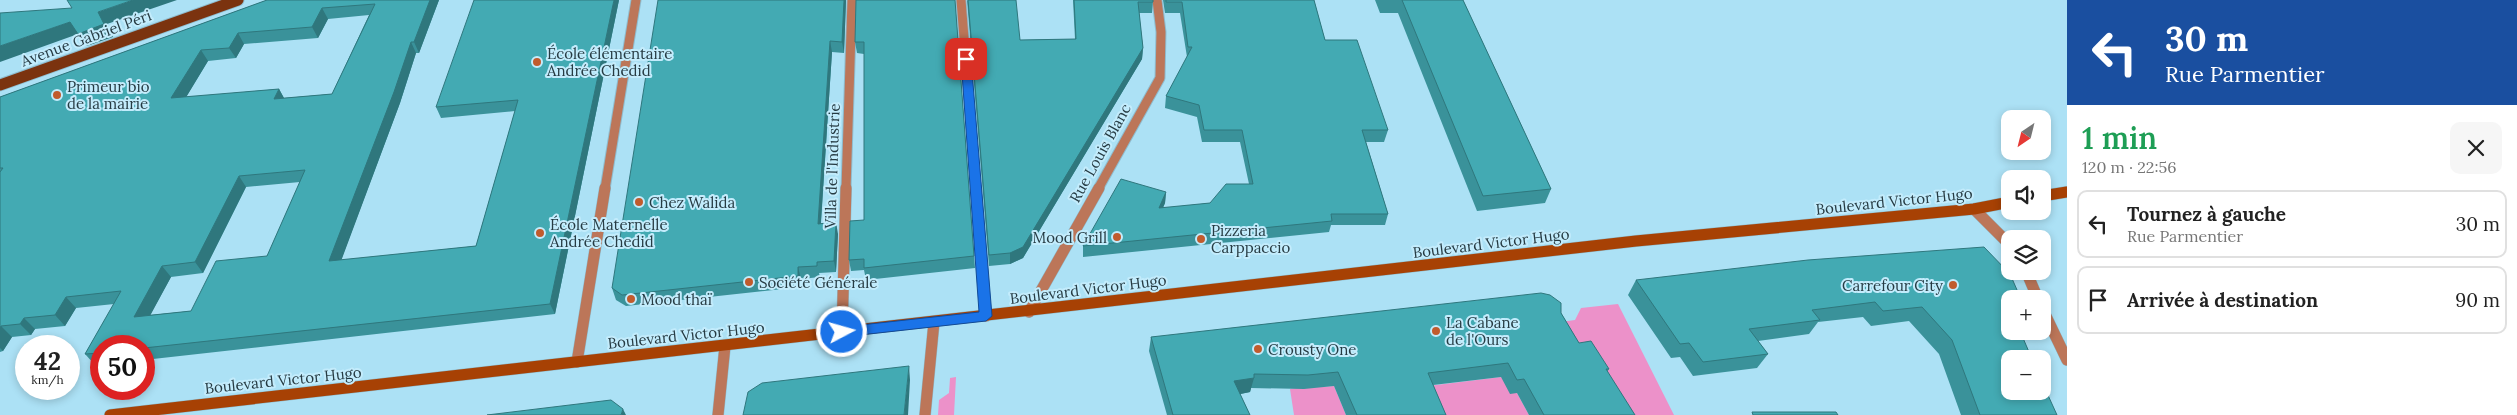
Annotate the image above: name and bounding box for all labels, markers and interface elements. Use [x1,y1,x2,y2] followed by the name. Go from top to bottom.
[17,6,154,71] street label: Avenue Gabriel Péri
[2165,16,2248,61] text: 30 m
[2082,20,2147,85] icon: left
[945,38,987,80] pin
[546,44,672,80] place label: École élémentaire Andrée Chedid
[952,45,980,73] icon: arrive
[531,56,543,68] marker: École élémentaire Andrée Chedid
[2165,60,2325,88] text: Rue Parmentier
[67,77,150,113] place label: Primeur bio de la mairie
[51,89,63,101] marker: Primeur bio de la mairie
[1065,100,1135,206] street label: Rue Louis Blanc
[820,103,844,230] street label: Villa de l'Industrie
[2001,110,2051,160] north arrow
[2001,110,2051,400] map controls
[2082,119,2157,157] text: 1 min
[2450,122,2502,174] button: close
[2082,157,2176,177] text: 120 m · 22:56
[2001,170,2051,220] button: sound
[1815,183,1974,219] street label: Boulevard Victor Hugo
[649,193,736,212] place label: Chez Walida
[633,196,645,208] marker: Chez Walida
[2127,202,2286,226] text: Tournez à gauche
[2084,210,2112,238] icon: left
[2456,212,2500,236] text: 30 m
[549,215,668,251] place label: École Maternelle Andrée Chedid
[1211,221,1290,257] place label: Pizzeria Carppaccio
[1412,224,1571,262] street label: Boulevard Victor Hugo
[2127,226,2243,246] text: Rue Parmentier
[534,227,546,239] marker: École Maternelle Andrée Chedid
[1033,228,1107,247] place label: Mood Grill
[2001,230,2051,280] button: layers
[1111,231,1123,243] marker: Mood Grill
[1195,233,1207,245] marker: Pizzeria Carppaccio
[1009,270,1168,308] street label: Boulevard Victor Hugo
[759,273,878,292] place label: Société Générale
[743,276,755,288] marker: Société Générale
[1842,276,1943,295] place label: Carrefour City
[1947,279,1959,291] marker: Carrefour City
[2084,286,2112,314] icon: arrive
[2127,288,2318,312] text: Arrivée à destination
[2455,288,2500,312] text: 90 m
[641,290,713,309] place label: Mood thaï
[2001,290,2051,340] button: +
[625,293,637,305] marker: Mood thaï
[815,305,867,357] position arrow
[1446,313,1519,349] place label: La Cabane de l'Ours
[607,317,766,353] street label: Boulevard Victor Hugo
[1430,325,1442,337] marker: La Cabane de l'Ours
[90,335,155,400] speed limit sign: 50
[1268,340,1356,359] place label: Crousty One
[1252,343,1264,355] marker: Crousty One
[34,345,61,377] text: 42
[2001,350,2051,400] button: −
[204,362,363,398] street label: Boulevard Victor Hugo
[31,372,64,387] text: km/h

